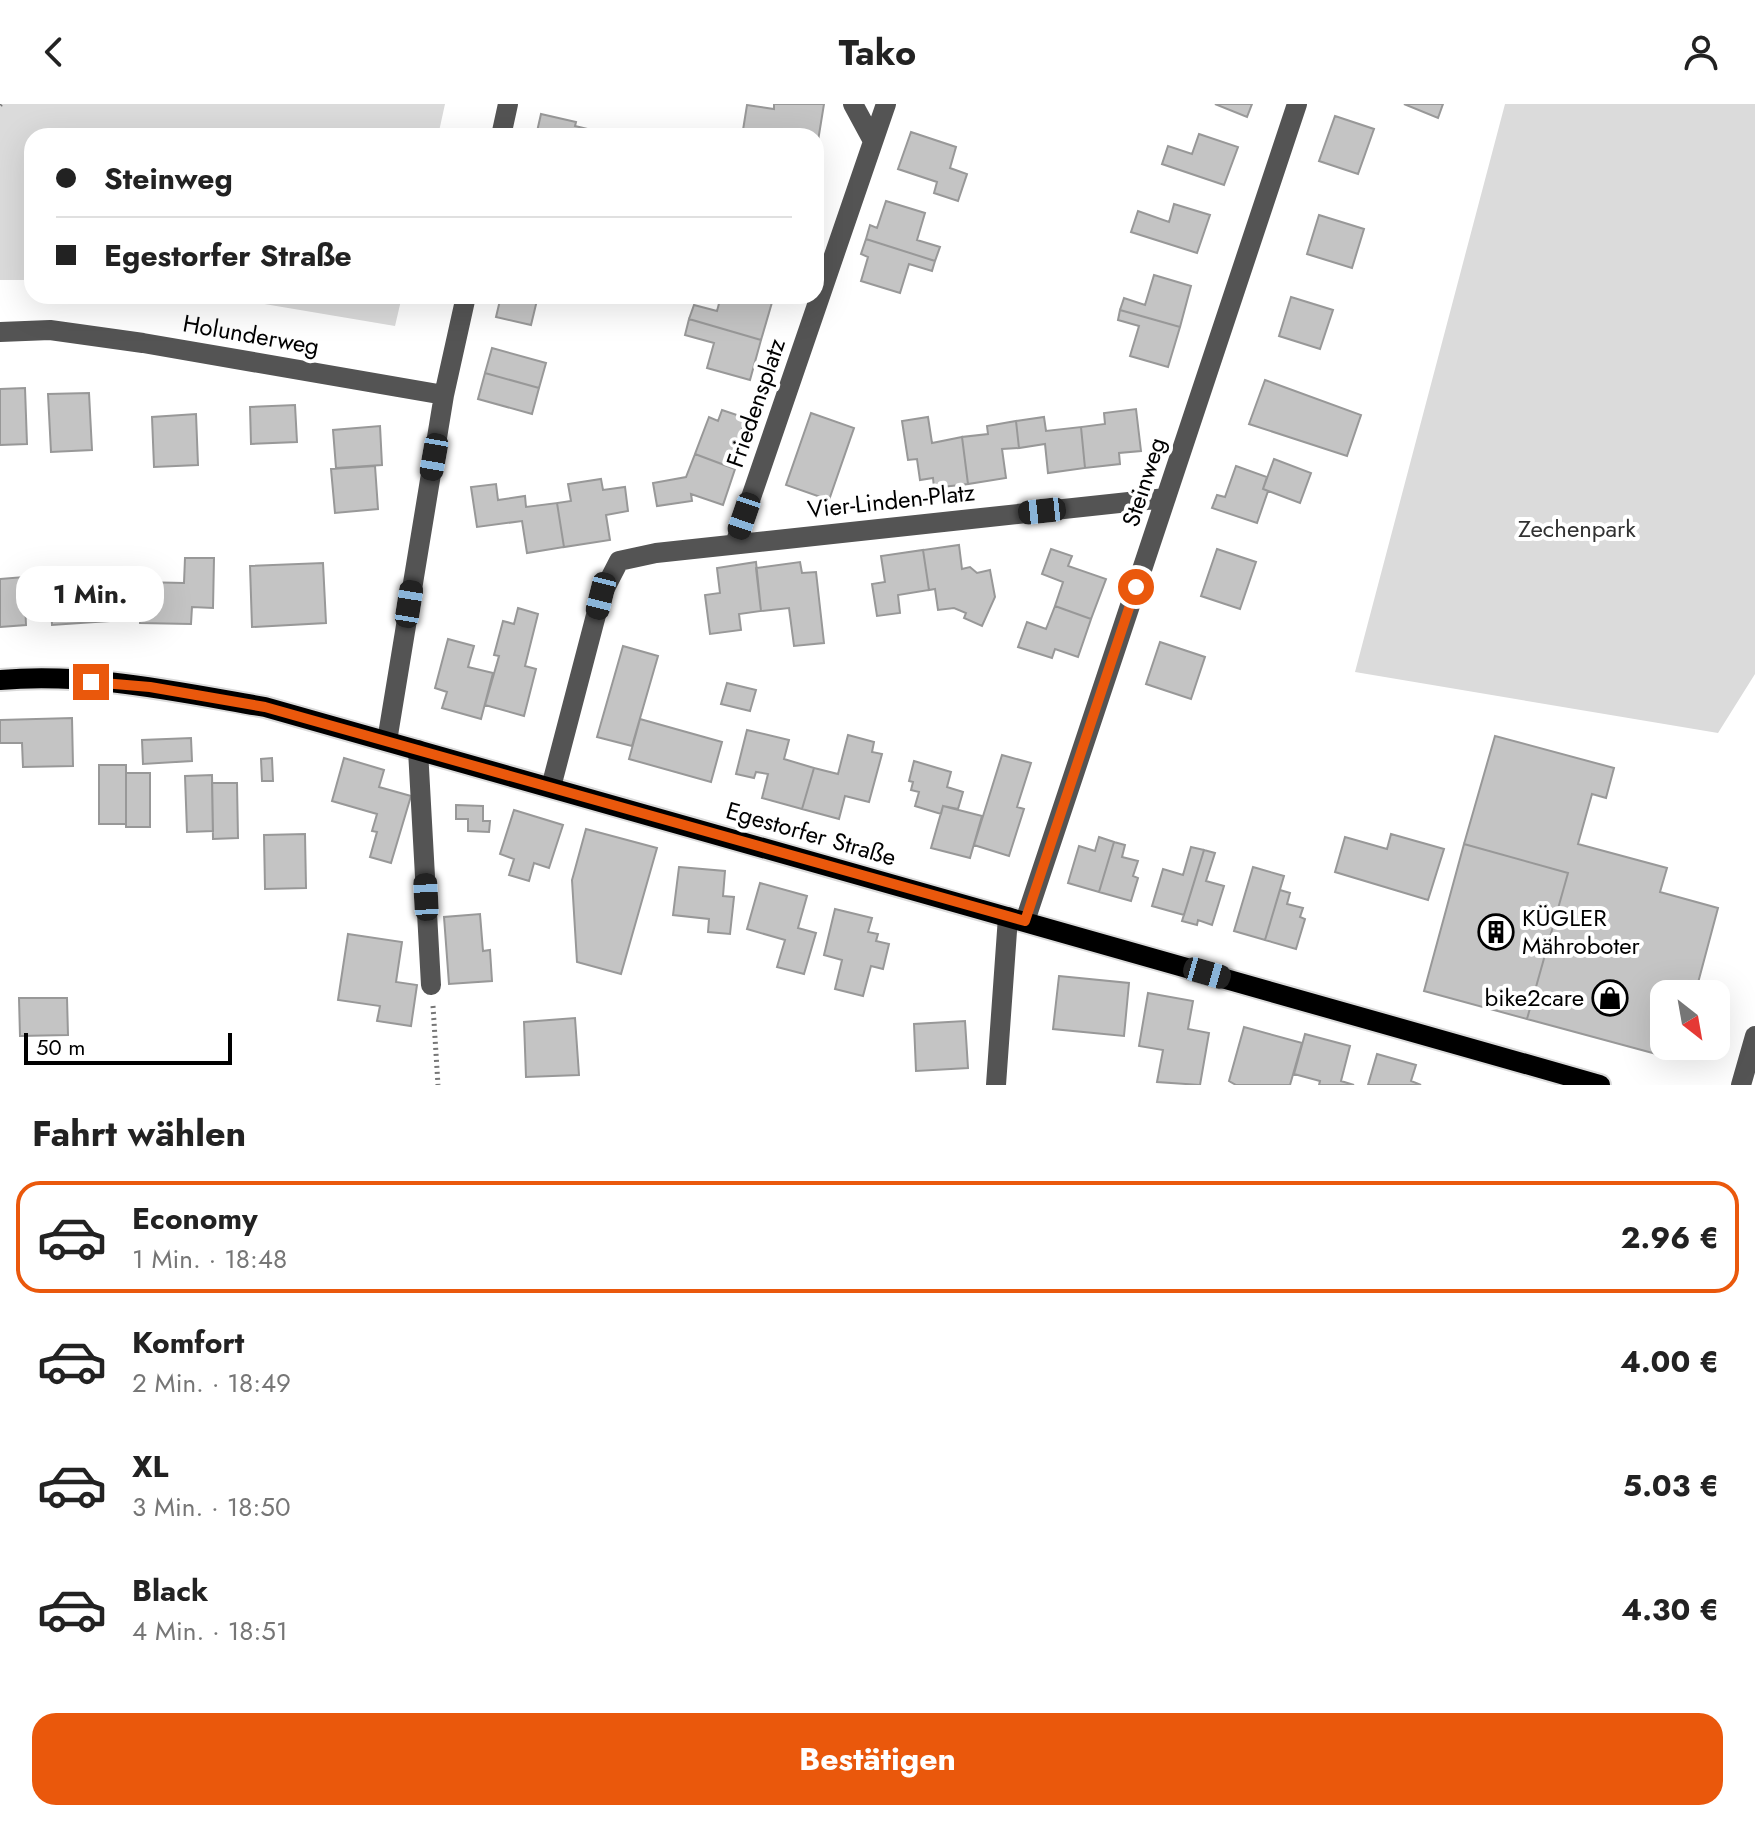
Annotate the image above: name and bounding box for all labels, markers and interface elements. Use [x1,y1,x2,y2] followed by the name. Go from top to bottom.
[839,26,916,78] text: Tako
[32,30,76,74] icon: back
[1679,30,1723,74] icon: person
[104,157,233,200] text: Steinweg
[104,234,352,277] text: Egestorfer Straße
[180,305,322,364] street label: Holunderweg
[717,334,794,472] street label: Friedensplatz
[418,431,450,483] car
[1113,433,1174,531] street label: Steinweg
[806,474,976,527] street label: Vier-Linden-Platz
[725,489,763,543] car
[1017,497,1067,525] car
[1518,511,1636,546] park label: Zechenpark
[17,566,165,622] callout: 1 Min.
[1118,569,1154,605] route start
[584,570,618,622] car
[53,575,127,613] text: 1 Min.
[393,578,425,630] car
[73,664,109,700] route end
[722,793,900,874] street label: Egestorfer Straße
[413,872,439,922] car
[1522,900,1641,963] place label: KÜGLER Mähroboter
[1477,913,1515,951] building icon: KÜGLER Mähroboter
[1181,955,1233,991] car
[1591,979,1629,1017] shop icon: bike2care
[1485,980,1584,1015] place label: bike2care
[1650,980,1730,1060] north arrow
[1650,980,1730,1060] map controls
[24,1029,232,1065] scale bar
[36,1031,85,1063] text: 50 m
[32,1107,246,1159] text: Fahrt wählen
[132,1197,258,1240] text: Economy
[36,1201,108,1273] icon: car
[1621,1216,1719,1259] text: 2.96 €
[132,1240,287,1278] text: 1 Min. · 18:48
[132,1321,244,1364] text: Komfort
[36,1325,108,1397] icon: car
[1620,1340,1719,1383] text: 4.00 €
[132,1364,291,1402] text: 2 Min. · 18:49
[132,1445,168,1488] text: XL
[36,1449,108,1521] icon: car
[1623,1464,1719,1507] text: 5.03 €
[132,1488,291,1526] text: 3 Min. · 18:50
[132,1569,208,1612] text: Black
[36,1573,108,1645] icon: car
[1621,1588,1719,1631] text: 4.30 €
[132,1612,288,1650] text: 4 Min. · 18:51
[32,1713,1723,1805] button: Bestätigen

